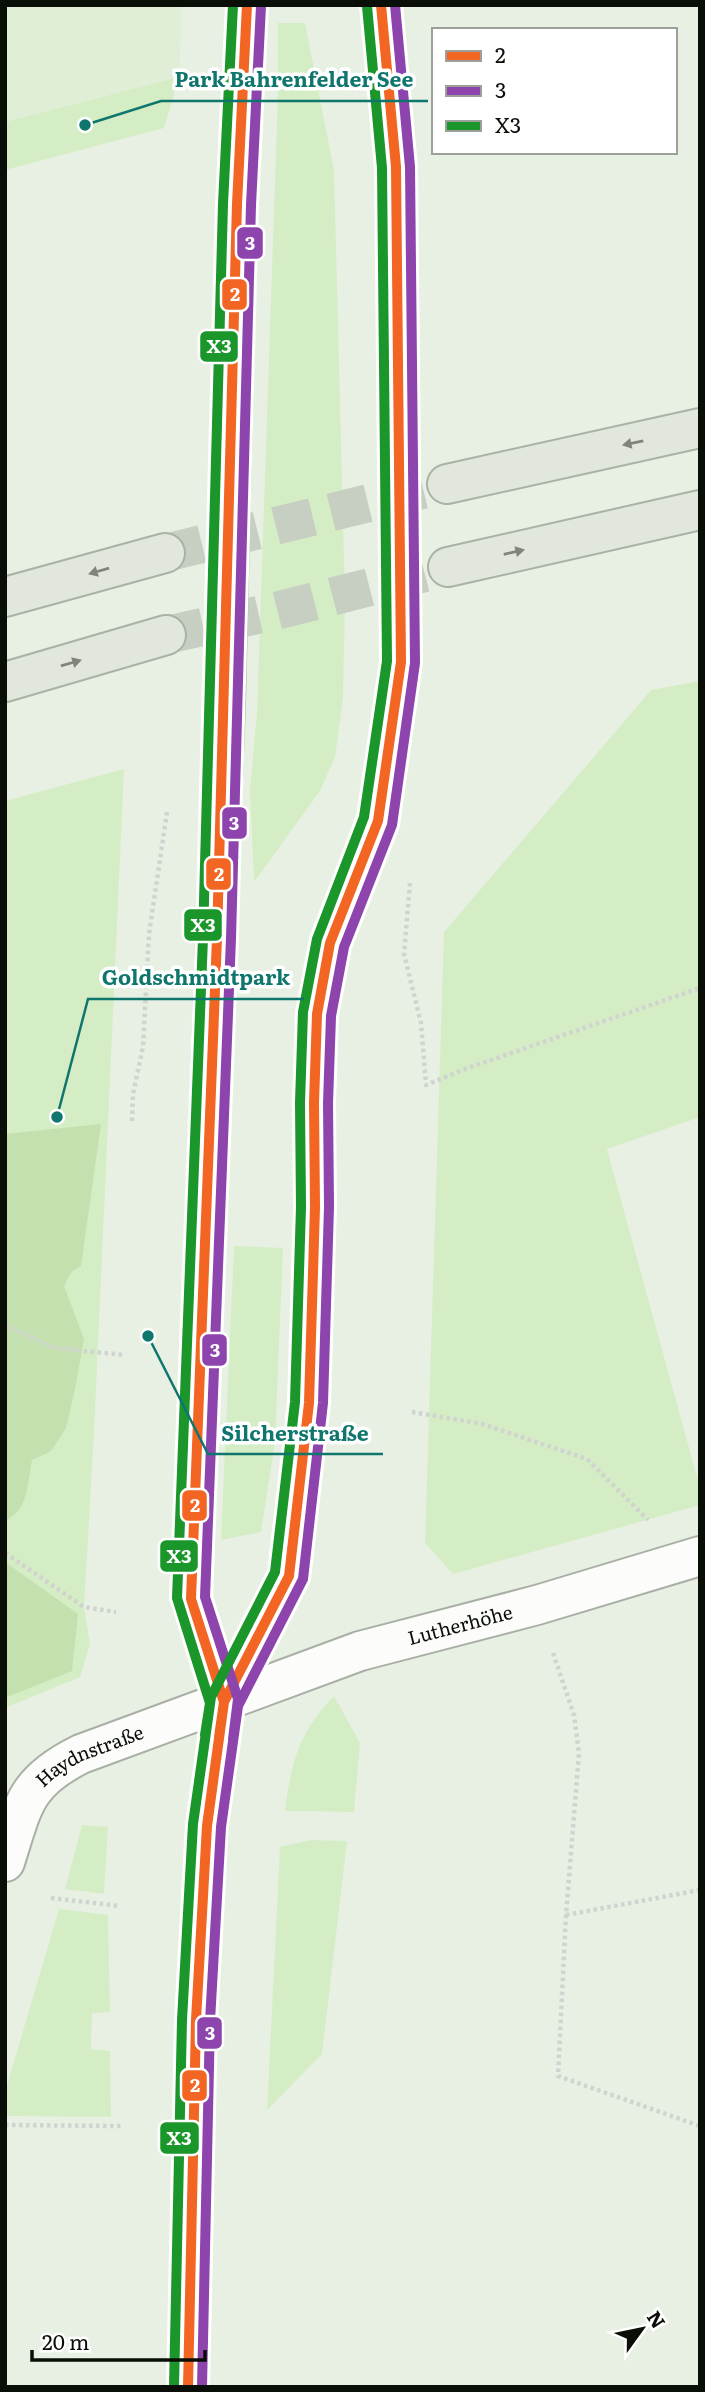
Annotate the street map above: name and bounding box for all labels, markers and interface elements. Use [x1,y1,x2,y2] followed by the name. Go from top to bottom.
[432,28,677,154] legend
[495,38,506,69] text: 2
[161,59,428,101] callout: Park Bahrenfelder See
[175,62,414,93] text: Park Bahrenfelder See
[495,73,506,104] text: 3
[495,108,521,139] text: X3
[236,226,264,260] line badge: 3
[245,228,255,256] text: 3
[221,278,248,311] line badge: 2
[230,279,240,307] text: 2
[199,330,239,363] line badge: X3
[207,331,231,359] text: X3
[622,437,644,448] one-way arrow
[503,546,525,557] one-way arrow
[88,566,110,577] one-way arrow
[60,658,81,668] one-way arrow
[221,806,248,840] line badge: 3
[229,808,239,836] text: 3
[205,857,232,891] line badge: 2
[214,859,224,887] text: 2
[183,908,223,942] line badge: X3
[191,910,215,938] text: X3
[88,957,304,999] callout: Goldschmidtpark
[102,960,291,991] text: Goldschmidtpark
[201,1333,228,1367] line badge: 3
[210,1335,220,1363] text: 3
[208,1412,383,1454] callout: Silcherstraße
[221,1416,369,1447] text: Silcherstraße
[181,1489,208,1522] line badge: 2
[190,1490,200,1518] text: 2
[159,1539,199,1573] line badge: X3
[167,1541,191,1569] text: X3
[405,1597,516,1651] street label: Lutherhöhe
[28,1717,147,1793] street label: Haydnstraße
[196,2016,223,2050] line badge: 3
[205,2018,215,2046] text: 3
[181,2069,208,2102] line badge: 2
[190,2070,200,2098] text: 2
[159,2121,200,2155] line badge: X3
[167,2123,191,2151] text: X3
[607,2294,677,2364] north arrow
[641,2305,673,2334] text: N
[32,2318,205,2362] scale bar
[42,2325,89,2356] text: 20 m

